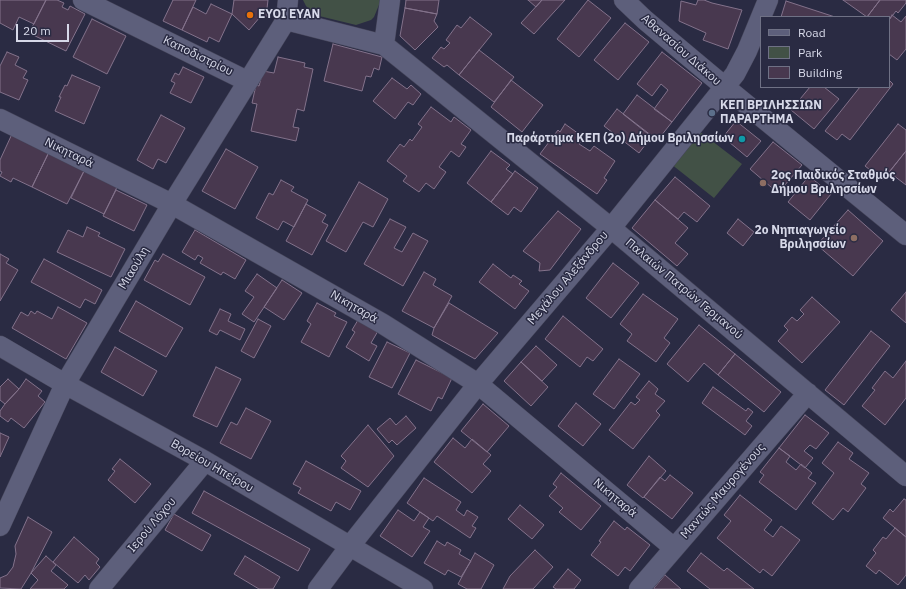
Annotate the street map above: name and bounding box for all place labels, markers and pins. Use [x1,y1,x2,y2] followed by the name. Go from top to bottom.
[258,8,320,22] place label: ΕΥΟΙ ΕΥΑΝ
[245,10,255,20] marker: ΕΥΟΙ ΕΥΑΝ
[720,99,822,127] place label: ΚΕΠ ΒΡΙΛΗΣΣΙΩΝ ΠΑΡΑΡΤΗΜΑ
[707,108,717,118] marker: ΚΕΠ ΒΡΙΛΗΣΣΙΩΝ ΠΑΡΑΡΤΗΜΑ
[507,132,734,146] place label: Παράρτημα ΚΕΠ (2o) Δήμου Βριλησσίων
[737,134,747,144] marker: Παράρτημα ΚΕΠ (2o) Δήμου Βριλησσίων
[771,169,895,197] place label: 2ος Παιδικός Σταθμός Δήμου Βριλησσίων
[758,178,768,188] marker: 2ος Παιδικός Σταθμός Δήμου Βριλησσίων
[755,224,846,252] place label: 2ο Νηπιαγωγείο Βριλησσίων
[849,233,859,243] marker: 2ο Νηπιαγωγείο Βριλησσίων

